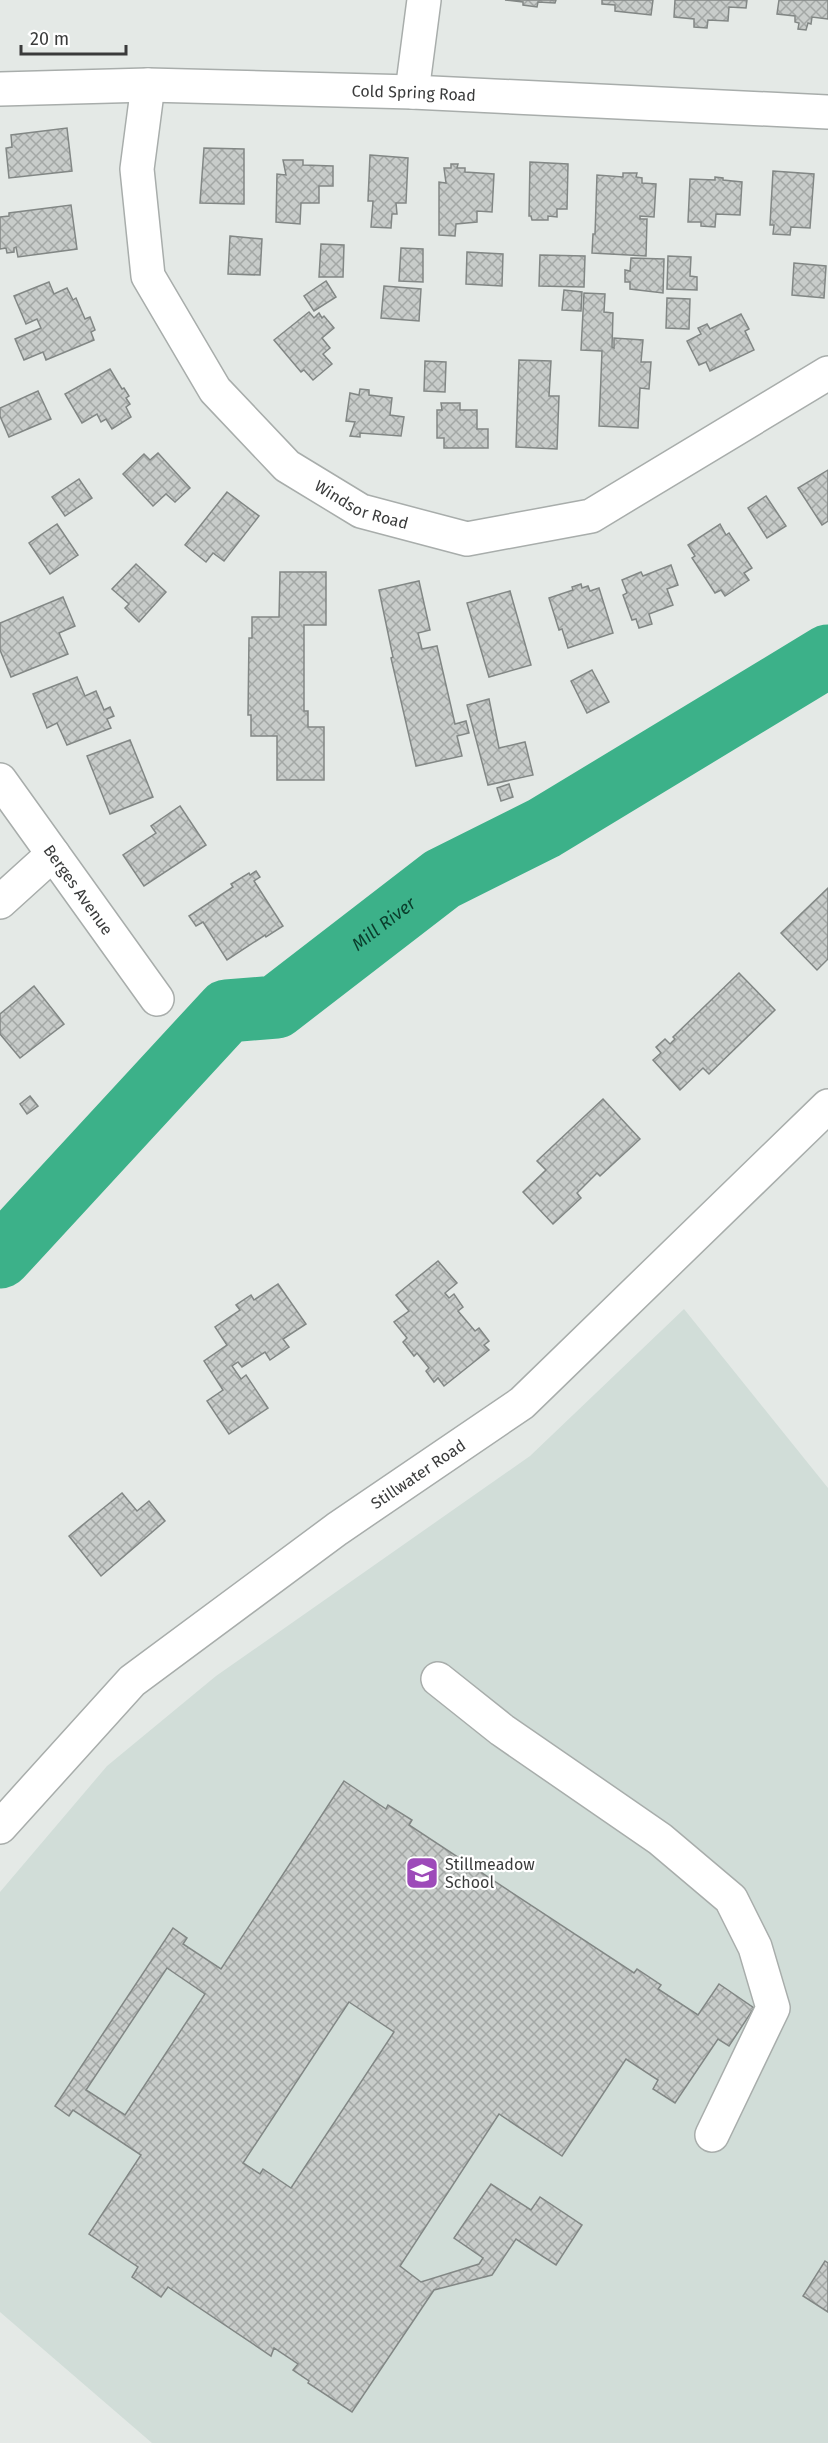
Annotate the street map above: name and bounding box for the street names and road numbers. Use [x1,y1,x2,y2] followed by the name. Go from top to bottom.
[351,81,476,105] street label: Cold Spring Road
[311,476,410,533] street label: Windsor Road
[40,841,117,938] street label: Berges Avenue
[367,1435,469,1513] street label: Stillwater Road

